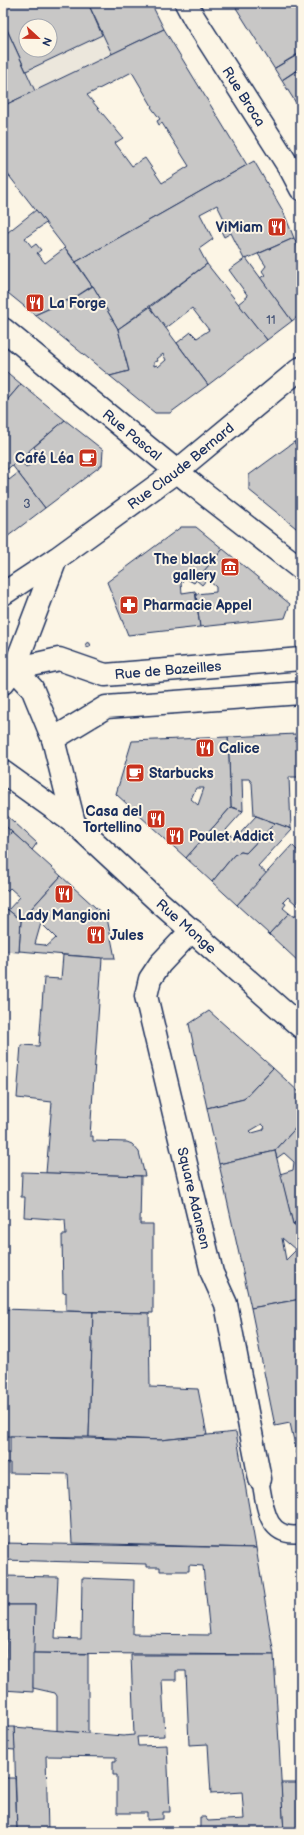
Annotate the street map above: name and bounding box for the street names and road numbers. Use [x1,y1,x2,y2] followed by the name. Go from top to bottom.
[219,63,269,130] street label: Rue Broca
[99,406,165,464] street label: Rue Pascal
[124,419,237,513] street label: Rue Claude Bernard
[114,657,222,683] street label: Rue de Bazeilles
[153,895,220,957] street label: Rue Monge
[174,1145,215,1251] street label: Square Adanson

